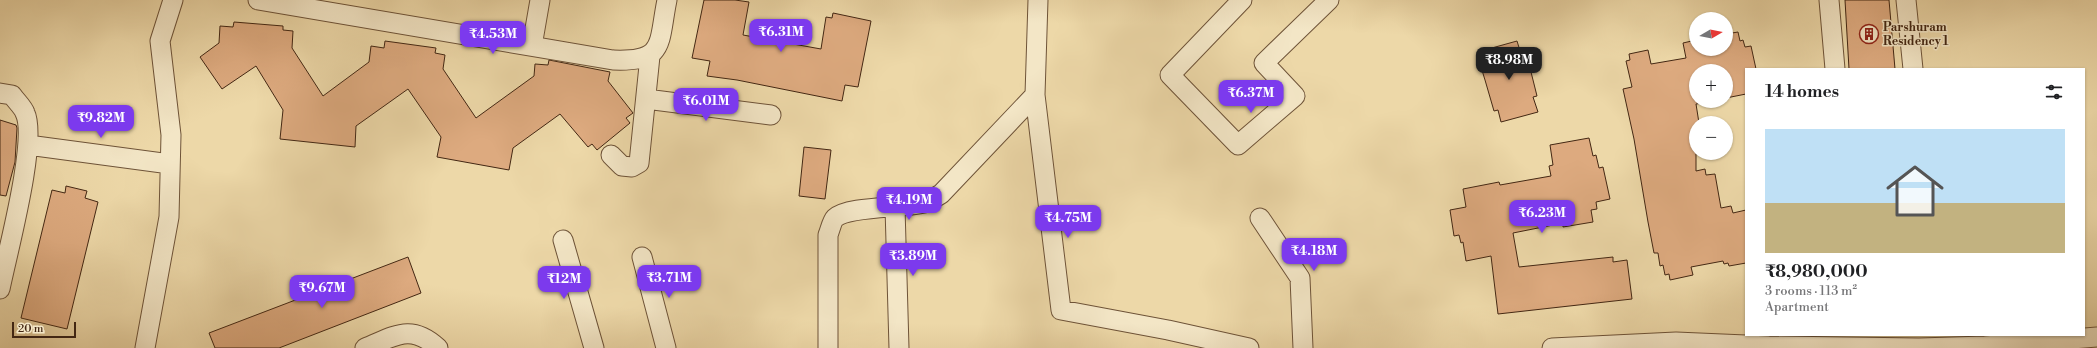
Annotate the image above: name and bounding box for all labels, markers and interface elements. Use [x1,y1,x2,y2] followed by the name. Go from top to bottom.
[1689,12,1733,56] north arrow
[1689,12,1733,160] map controls
[748,19,814,53] pin: ₹6.31M
[1883,20,1949,49] place label: Parshuram Residency 1
[460,21,526,55] pin: ₹4.53M
[1858,23,1880,45] building icon: Parshuram Residency 1
[758,24,804,40] text: ₹6.31M
[469,26,517,42] text: ₹4.53M
[1476,47,1542,81] pin: ₹8.98M
[1485,52,1533,68] text: ₹8.98M
[1689,64,1733,108] button: +
[1218,80,1284,114] pin: ₹6.37M
[1765,81,1839,103] text: 14 homes
[2043,81,2065,103] icon: filters
[1228,85,1274,101] text: ₹6.37M
[673,88,739,122] pin: ₹6.01M
[683,93,729,109] text: ₹6.01M
[68,105,134,139] pin: ₹9.82M
[77,110,125,126] text: ₹9.82M
[1689,116,1733,160] button: −
[1879,155,1951,227] icon: home
[876,187,942,221] pin: ₹4.19M
[886,192,932,208] text: ₹4.19M
[1509,200,1575,234] pin: ₹6.23M
[1035,205,1101,239] pin: ₹4.75M
[1518,205,1566,221] text: ₹6.23M
[1044,210,1092,226] text: ₹4.75M
[1281,238,1347,272] pin: ₹4.18M
[880,243,946,277] pin: ₹3.89M
[1291,243,1337,259] text: ₹4.18M
[889,248,937,264] text: ₹3.89M
[1765,261,1868,283] text: ₹8,980,000
[636,265,702,299] pin: ₹3.71M
[540,266,588,300] pin: ₹12M
[646,270,692,286] text: ₹3.71M
[547,271,581,287] text: ₹12M
[289,275,355,309] pin: ₹9.67M
[299,280,345,296] text: ₹9.67M
[1765,283,1857,299] text: 3 rooms · 113 m²
[1765,299,1829,315] text: Apartment
[12,320,76,339] scale bar
[18,322,43,336] text: 20 m

